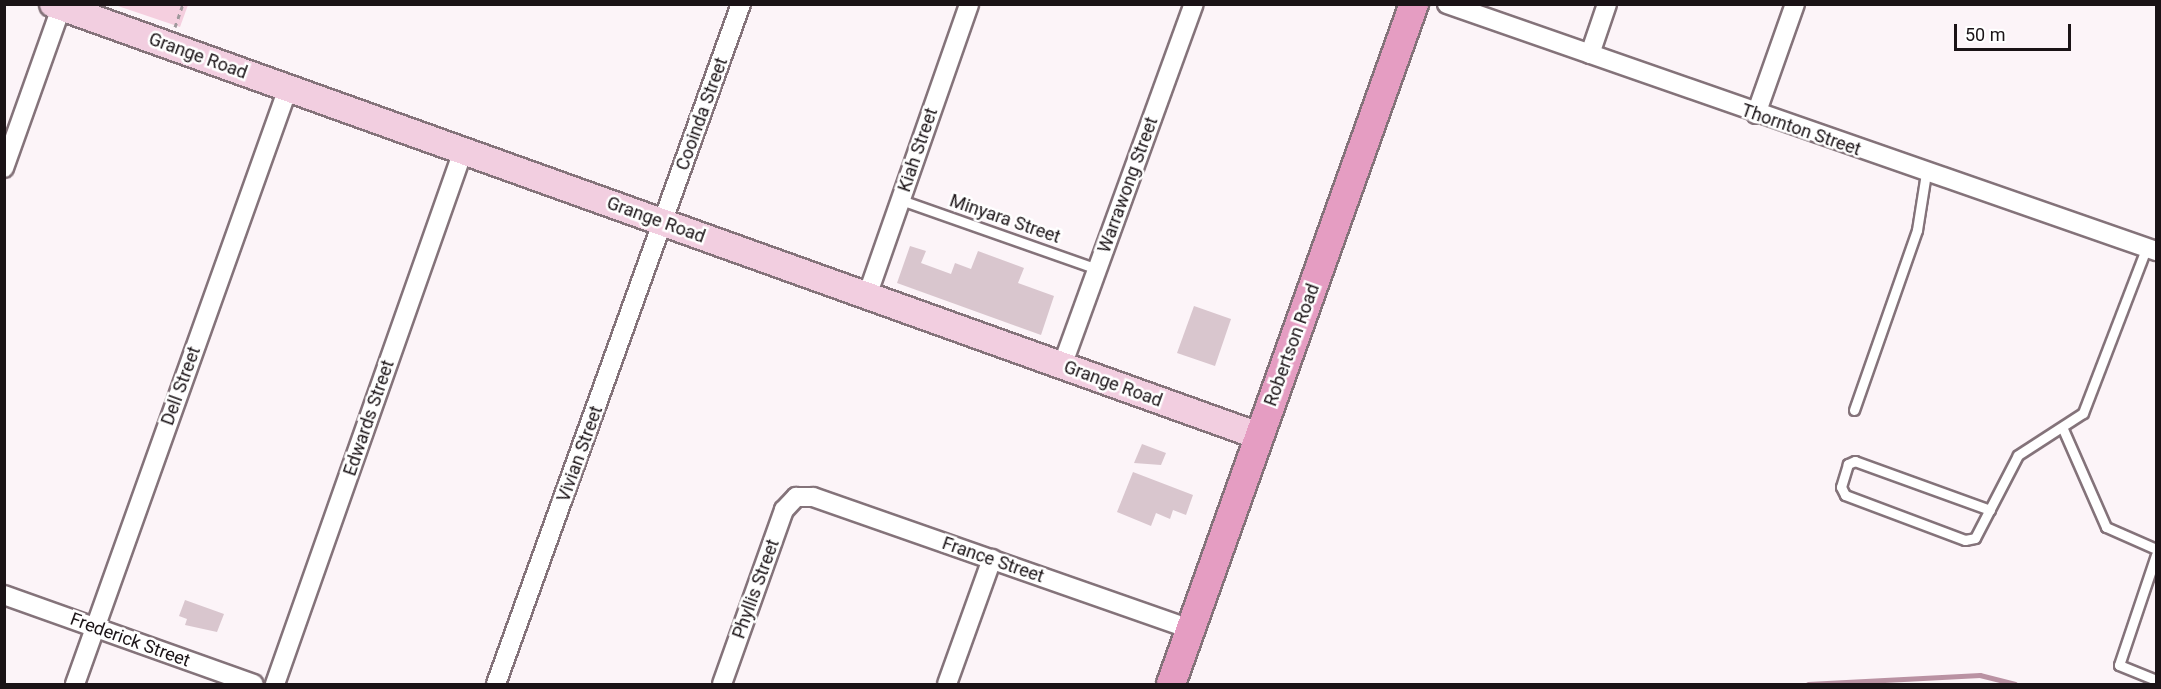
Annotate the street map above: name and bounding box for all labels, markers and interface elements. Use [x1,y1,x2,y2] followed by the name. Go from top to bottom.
[1957,12,2074,50] scale bar
[1965,24,2005,45] text: 50 m
[146,28,250,84] street label: Grange Road
[672,55,732,173] street label: Cooinda Street
[1738,99,1864,161] street label: Thornton Street
[894,105,942,195] street label: Kiah Street
[1093,114,1163,256] street label: Warrawong Street
[947,190,1063,248] street label: Minyara Street
[604,192,708,248] street label: Grange Road
[1260,281,1324,409] street label: Robertson Road
[157,344,205,428] street label: Dell Street
[1061,356,1165,412] street label: Grange Road
[339,357,399,479] street label: Edwards Street
[553,403,607,505] street label: Vivian Street
[939,533,1047,587] street label: France Street
[728,536,784,642] street label: Phyllis Street
[67,608,193,672] street label: Frederick Street

